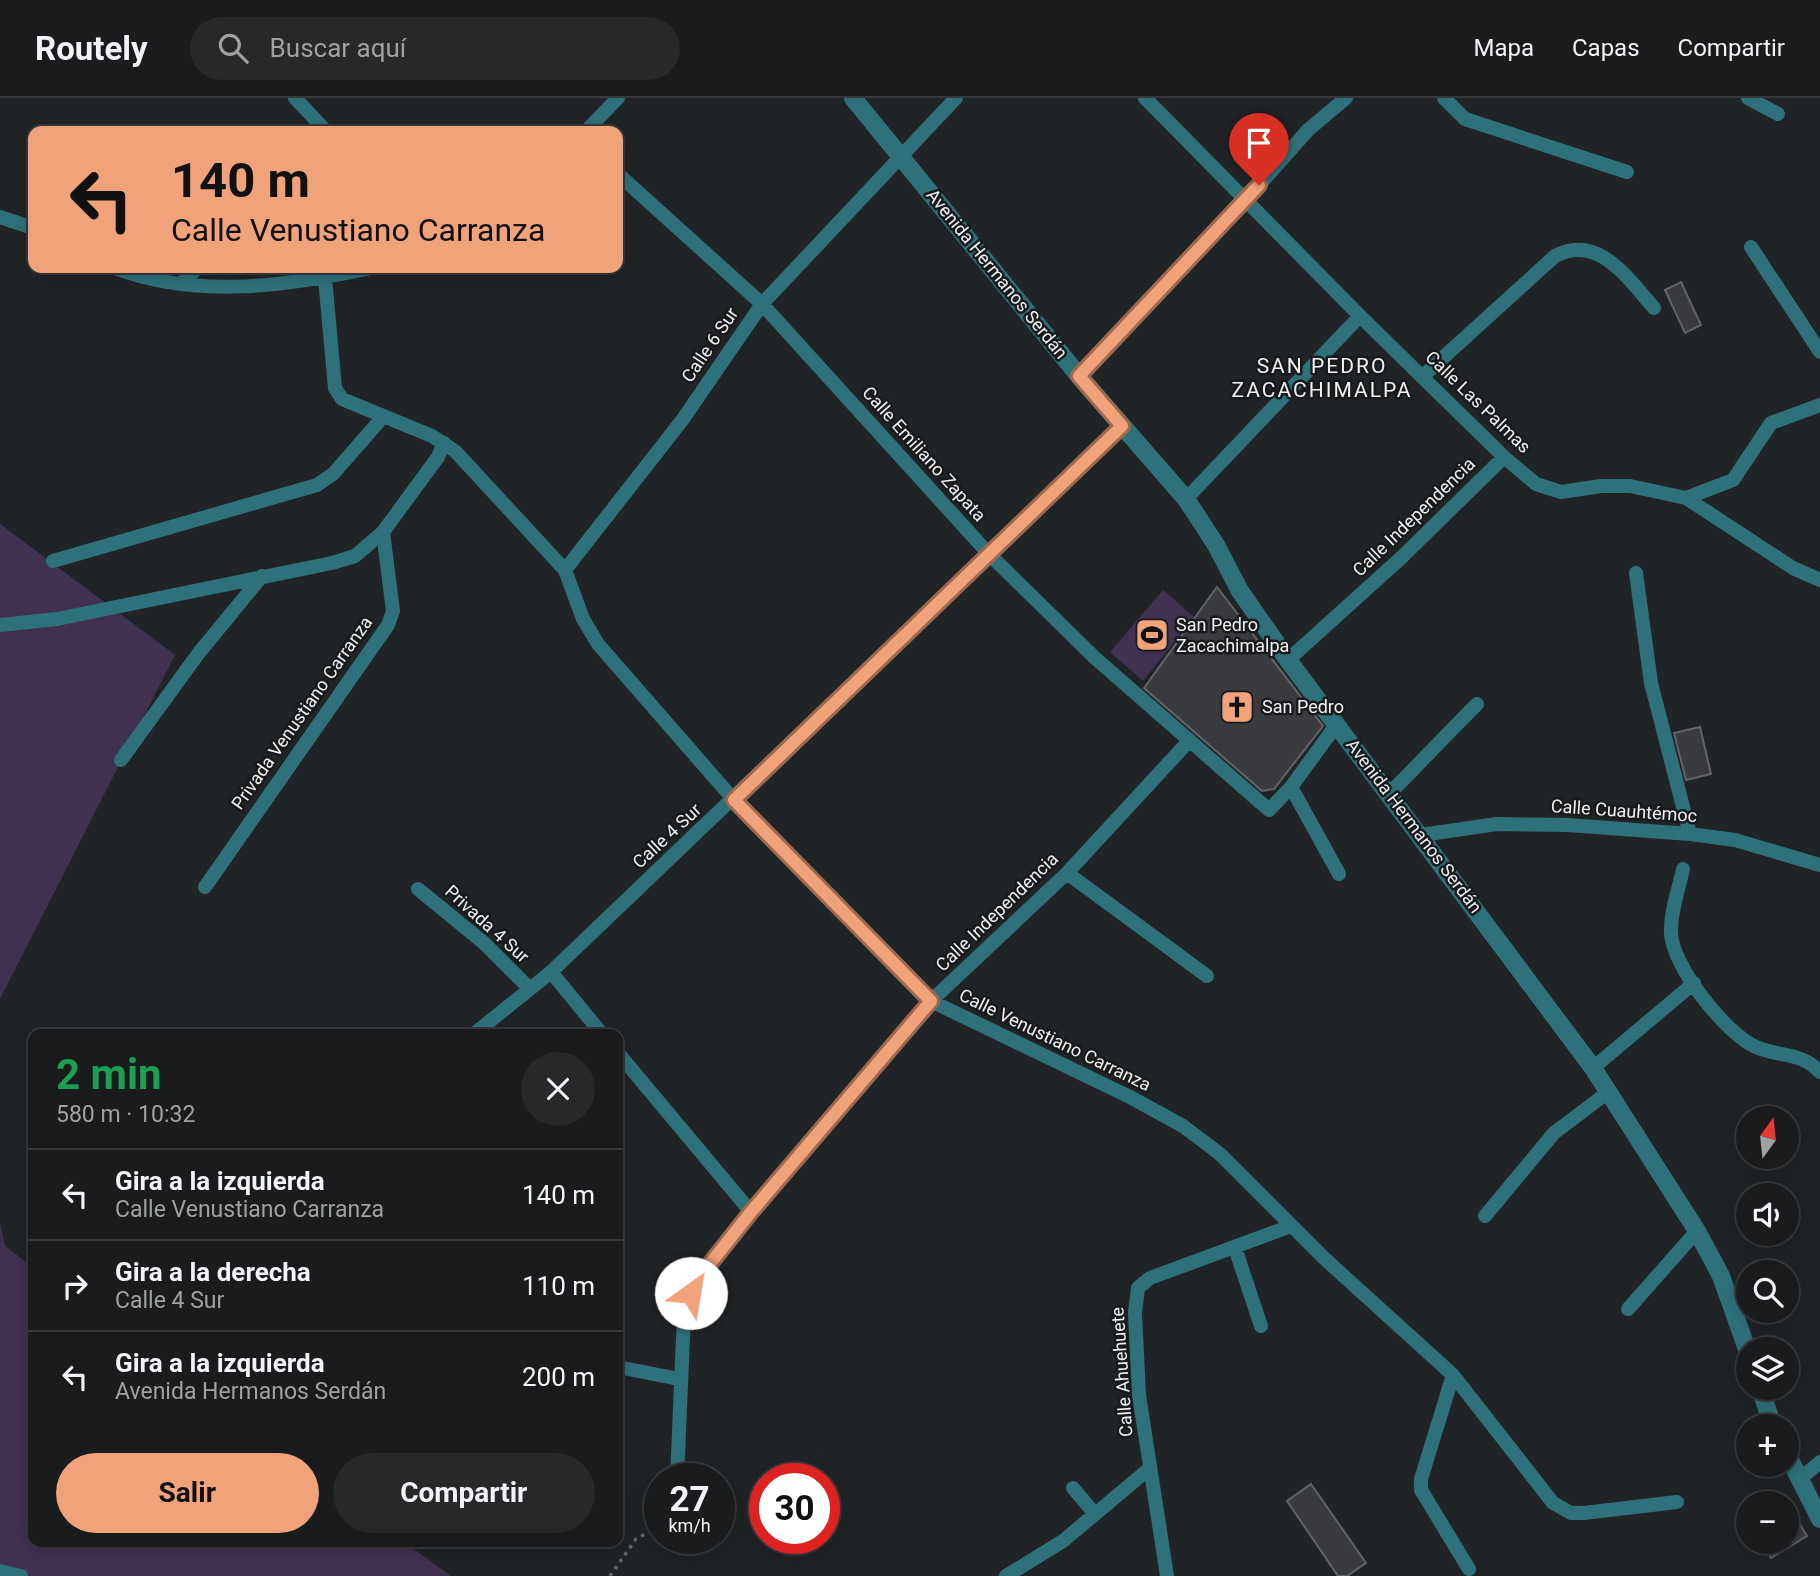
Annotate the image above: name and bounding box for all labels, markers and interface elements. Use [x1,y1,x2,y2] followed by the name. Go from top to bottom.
[190,17,680,80] search box
[35,29,148,68] text: Routely
[214,29,252,67] icon: search
[270,33,406,63] text: Buscar aquí
[1473,34,1534,62] text: Mapa
[1572,34,1640,62] text: Capas
[1678,34,1785,62] text: Compartir
[1229,113,1289,185] pin
[1240,124,1278,162] icon: arrive
[171,152,310,209] text: 140 m
[56,154,147,245] icon: left
[922,185,1072,363] street label: Avenida Hermanos Serdán
[171,211,545,249] text: Calle Venustiano Carranza
[677,303,742,386] street label: Calle 6 Sur
[1421,346,1535,457] street label: Calle Las Palmas
[1232,354,1412,402] district label: SAN PEDRO ZACACHIMALPA
[858,382,990,525] street label: Calle Emiliano Zapata
[1348,453,1479,580] street label: Calle Independencia
[227,612,376,813] street label: Privada Venustiano Carranza
[1176,614,1289,656] place label: San Pedro Zacachimalpa
[1133,616,1171,654] sports icon: San Pedro Zacachimalpa
[1218,688,1256,726] church icon: San Pedro
[1262,696,1344,717] place label: San Pedro
[1342,735,1487,917] street label: Avenida Hermanos Serdán
[1550,795,1698,826] street label: Calle Cuauhtémoc
[628,799,705,872] street label: Calle 4 Sur
[931,848,1062,975] street label: Calle Independencia
[441,880,534,967] street label: Privada 4 Sur
[956,984,1154,1095] street label: Calle Venustiano Carranza
[56,1050,162,1099] text: 2 min
[521,1052,595,1126] button: close
[56,1101,195,1128] text: 580 m · 10:32
[1736,1106,1799,1169] north arrow
[1736,1106,1799,1554] map controls
[115,1166,325,1196] text: Gira a la izquierda
[56,1176,94,1214] icon: left
[522,1180,595,1210] text: 140 m
[1736,1183,1799,1246] button: sound
[115,1196,384,1223] text: Calle Venustiano Carranza
[654,1256,728,1330] position arrow
[115,1257,311,1287] text: Gira a la derecha
[1736,1260,1799,1323] button: search
[56,1267,94,1305] icon: right
[522,1271,595,1301] text: 110 m
[115,1287,224,1314] text: Calle 4 Sur
[1106,1306,1137,1438] street label: Calle Ahuehuete
[1736,1337,1799,1400] button: layers
[115,1348,325,1378] text: Gira a la izquierda
[56,1358,94,1396] icon: left
[522,1362,595,1392] text: 200 m
[115,1378,386,1405] text: Avenida Hermanos Serdán
[1736,1414,1799,1477] button: +
[56,1453,319,1533] button: Salir
[333,1453,595,1533] button: Compartir
[749,1463,840,1554] speed limit sign: 30
[669,1479,710,1520] text: 27
[1736,1491,1799,1554] button: −
[668,1515,711,1536] text: km/h

